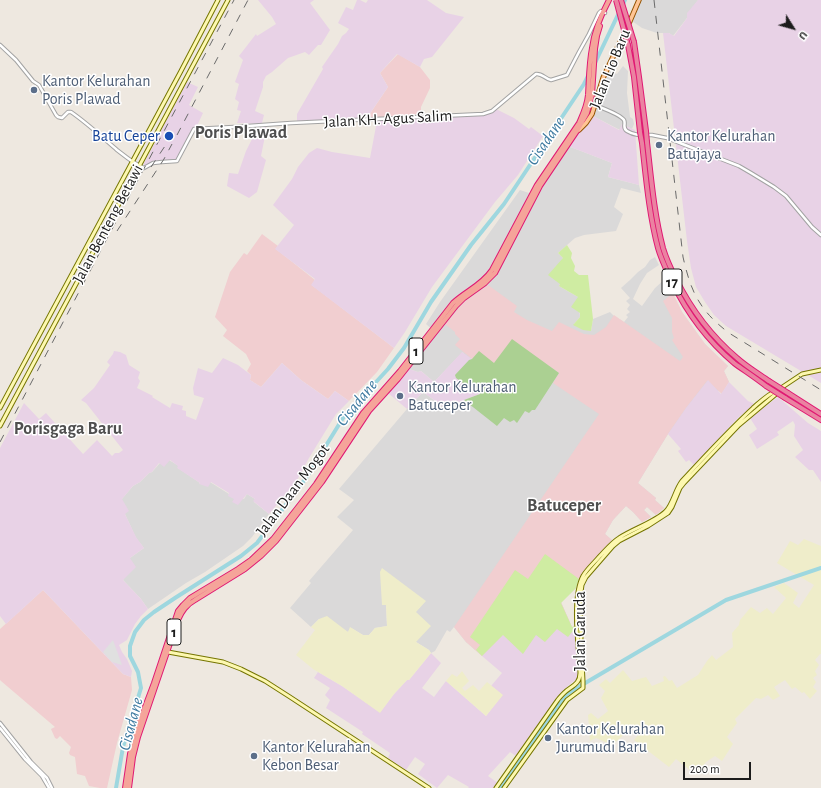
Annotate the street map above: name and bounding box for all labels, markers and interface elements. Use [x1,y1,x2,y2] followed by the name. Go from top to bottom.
[773,8,813,48] north arrow
[585,26,635,112] street label: Jalan Lio Baru
[796,29,809,42] text: U
[42,71,150,109] place label: Kantor Kelurahan Poris Plawad
[29,85,39,95] marker: Kantor Kelurahan Poris Plawad
[323,106,453,132] street label: Jalan KH. Agus Salim
[522,113,570,169] water label: Cisadane
[195,122,287,144] district label: Poris Plawad
[92,126,160,146] place label: Batu Ceper
[667,126,775,164] place label: Kantor Kelurahan Batujaya
[163,130,175,142] marker: Batu Ceper
[654,140,664,150] marker: Kantor Kelurahan Batujaya
[69,161,147,287] street label: Jalan Benteng Betawi
[662,269,682,295] road number: 17
[409,338,423,364] road number: 1
[332,375,382,431] water label: Cisadane
[408,377,516,415] place label: Kantor Kelurahan Batuceper
[395,391,405,401] marker: Kantor Kelurahan Batuceper
[14,418,122,440] district label: Porisgaga Baru
[252,440,334,540] street label: Jalan Daan Mogot
[527,495,601,517] district label: Batuceper
[570,591,590,671] street label: Jalan Garuda
[167,619,181,645] road number: 1
[114,695,148,753] water label: Cisadane
[556,719,664,757] place label: Kantor Kelurahan Jurumudi Baru
[543,733,553,743] marker: Kantor Kelurahan Jurumudi Baru
[262,737,370,775] place label: Kantor Kelurahan Kebon Besar
[249,751,259,761] marker: Kantor Kelurahan Kebon Besar
[685,754,753,780] scale bar
[690,763,720,775] text: 200 m

